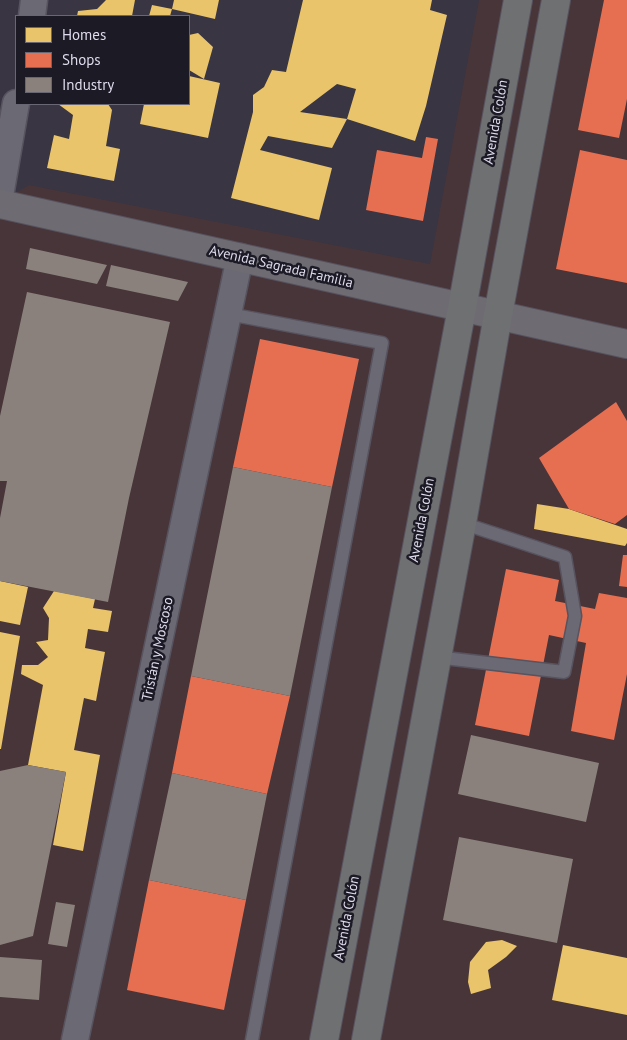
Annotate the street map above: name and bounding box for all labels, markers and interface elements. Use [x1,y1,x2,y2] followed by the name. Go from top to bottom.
[15,15,190,105] legend
[62,25,106,44] text: Homes
[62,50,101,69] text: Shops
[62,75,114,94] text: Industry
[480,79,512,165] street label: Avenida Colón
[208,242,354,292] street label: Avenida Sagrada Familia
[406,477,438,563] street label: Avenida Colón
[139,596,177,702] street label: Tristán y Moscoso
[331,875,363,961] street label: Avenida Colón

